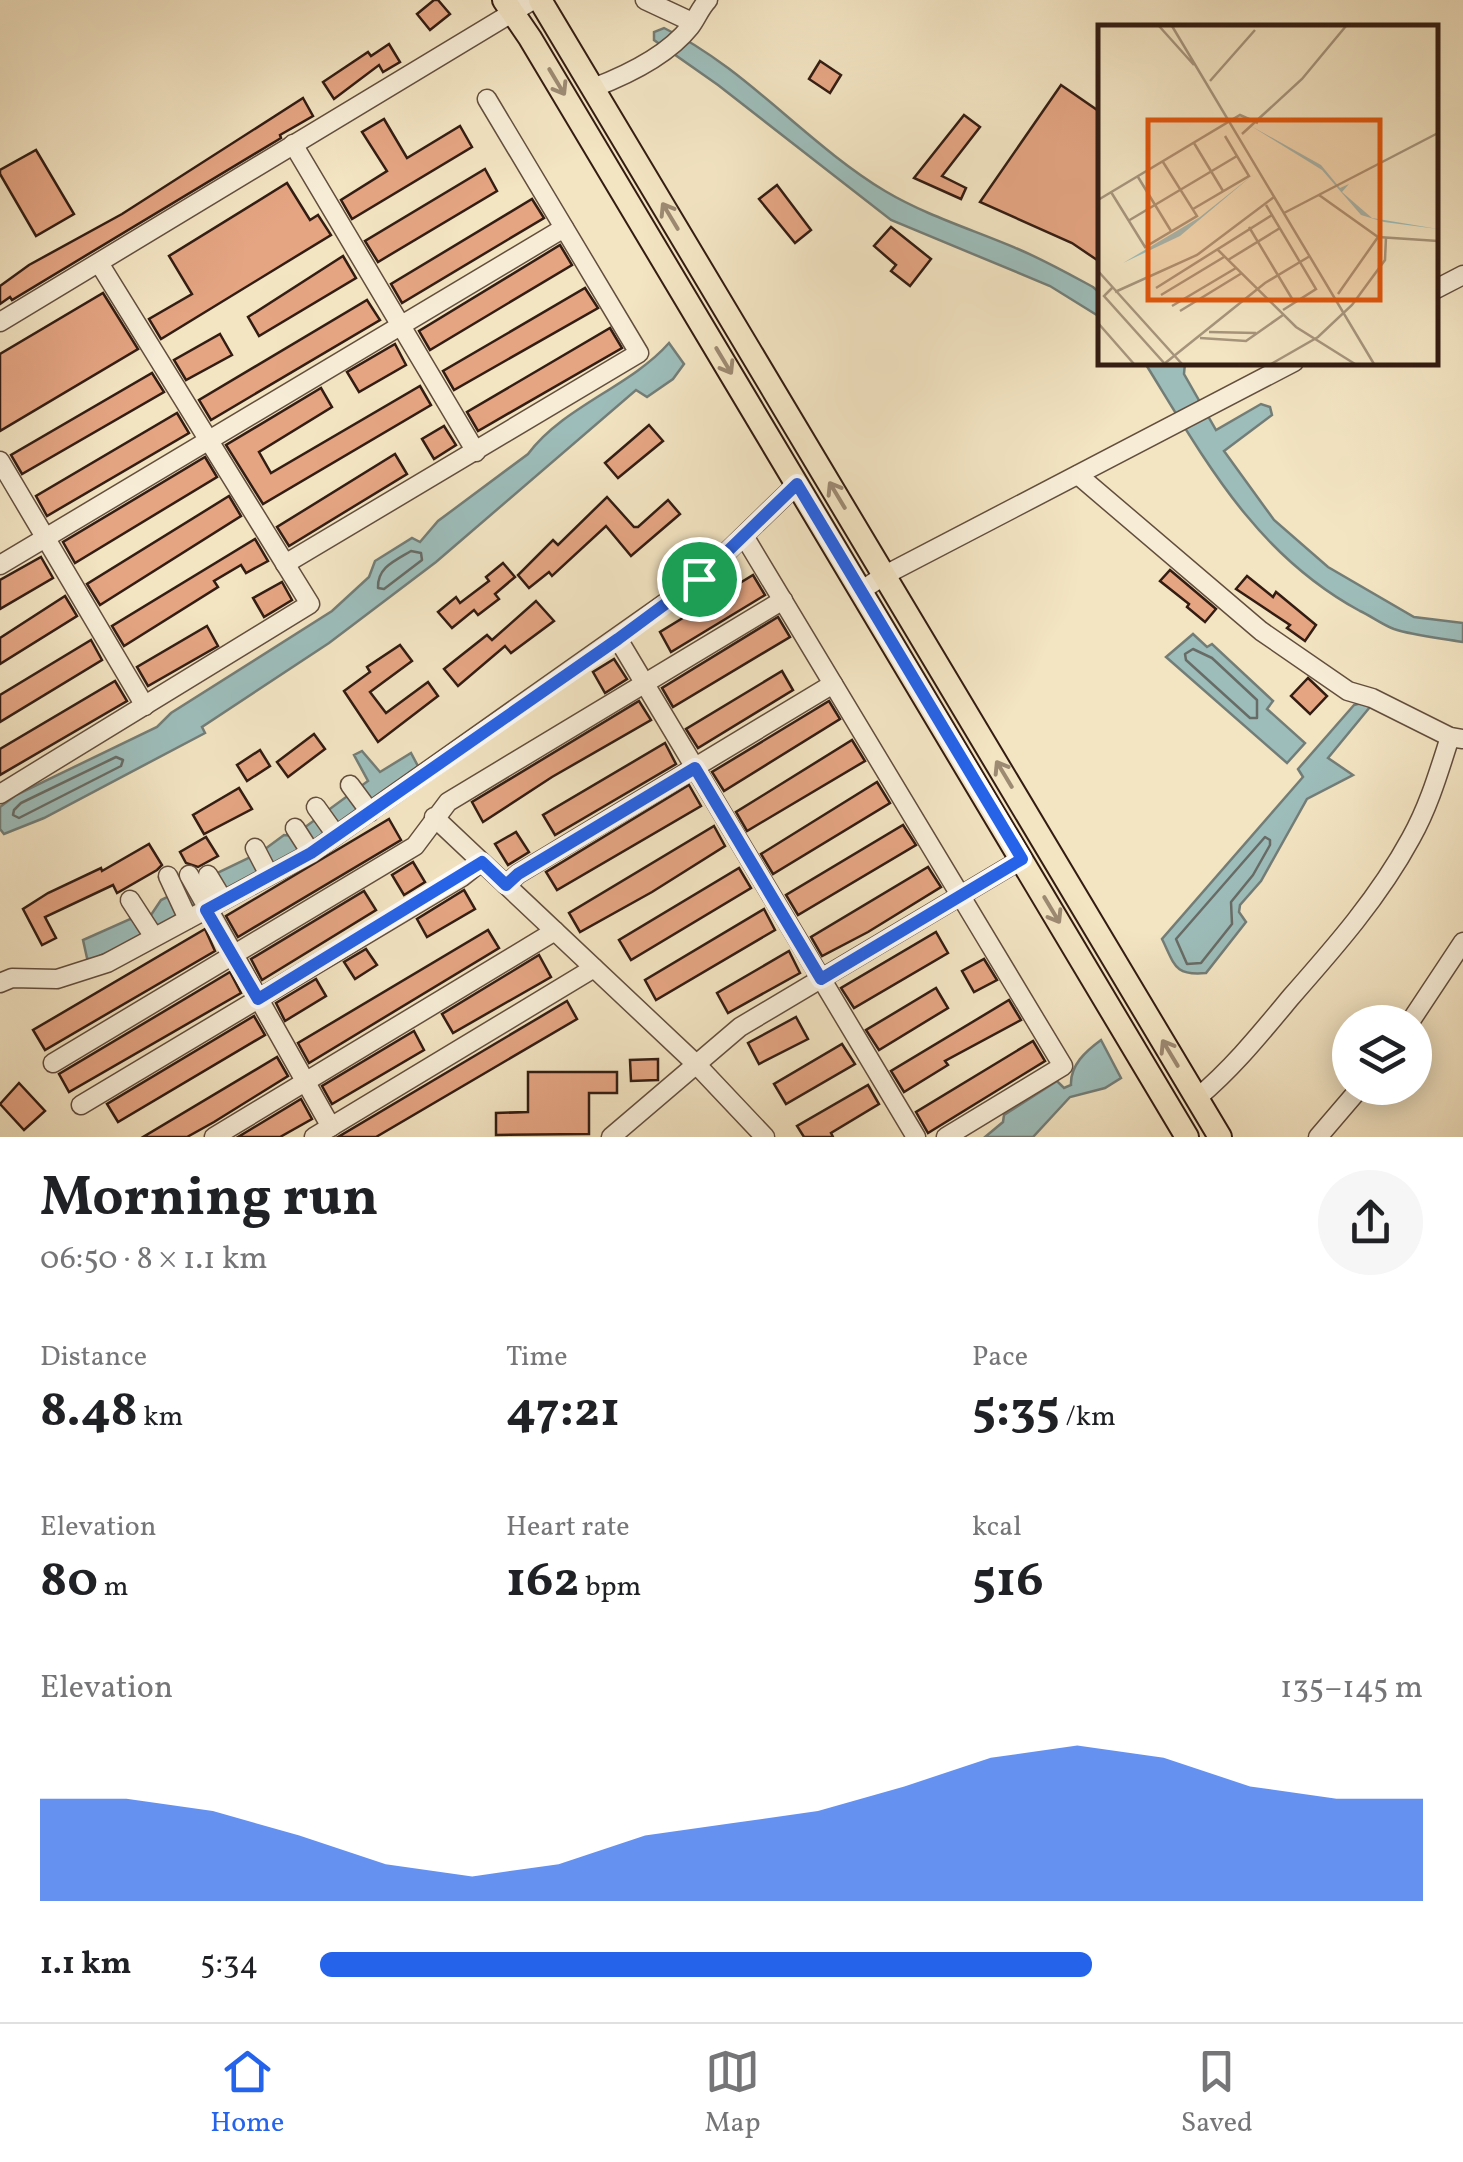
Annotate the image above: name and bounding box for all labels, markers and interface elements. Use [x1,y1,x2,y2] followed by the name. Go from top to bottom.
[1098,25,1438,365] inset map
[547,67,567,96] one-way arrow
[660,202,680,231] one-way arrow
[714,346,734,375] one-way arrow
[827,481,847,510] one-way arrow
[657,537,742,622] pin
[672,552,727,607] icon: arrive
[994,760,1014,789] one-way arrow
[1042,895,1062,924] one-way arrow
[1332,1005,1432,1105] map controls
[1332,1005,1432,1105] button: layers
[1160,1039,1180,1068] one-way arrow
[40,1162,379,1238] text: Morning run
[1318,1170,1423,1275] button: share
[40,1238,268,1282] text: 06:50 · 8 × 1.1 km
[40,1338,147,1377] text: Distance
[506,1338,567,1377] text: Time
[972,1338,1028,1377] text: Pace
[40,1377,138,1447] text: 8.48
[506,1377,620,1447] text: 47:21
[972,1377,1060,1447] text: 5:35
[138,1398,183,1437] text: km
[1060,1398,1116,1437] text: /km
[40,1508,156,1547] text: Elevation
[506,1508,630,1547] text: Heart rate
[972,1508,1022,1547] text: kcal
[40,1547,98,1617] text: 80
[506,1547,580,1617] text: 162
[972,1547,1044,1617] text: 516
[98,1568,128,1607] text: m
[580,1568,641,1607] text: bpm
[40,1667,173,1711] text: Elevation
[1280,1667,1423,1711] text: 135–145 m
[40,1943,132,1987] text: 1.1 km
[200,1943,258,1987] text: 5:34
[210,2044,284,2143] tab: Home
[704,2044,760,2143] tab: Map
[1181,2044,1253,2143] tab: Saved

